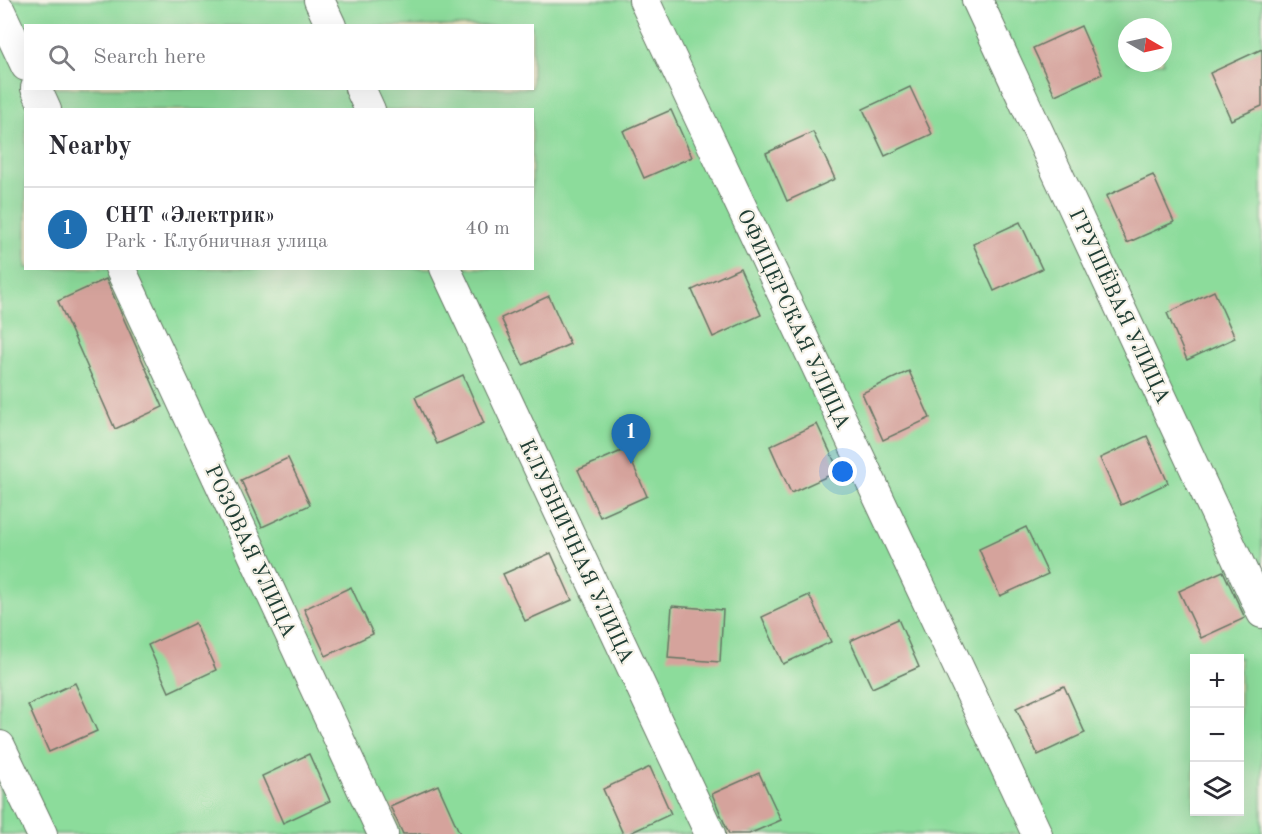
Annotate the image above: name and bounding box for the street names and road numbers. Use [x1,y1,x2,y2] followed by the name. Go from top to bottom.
[1064,204,1177,407] street label: ГРУШЁВАЯ УЛИЦА
[732,206,853,433] street label: ОФИЦЕРСКАЯ УЛИЦА
[514,436,637,667] street label: КЛУБНИЧНАЯ УЛИЦА
[200,462,299,641] street label: РОЗОВАЯ УЛИЦА

